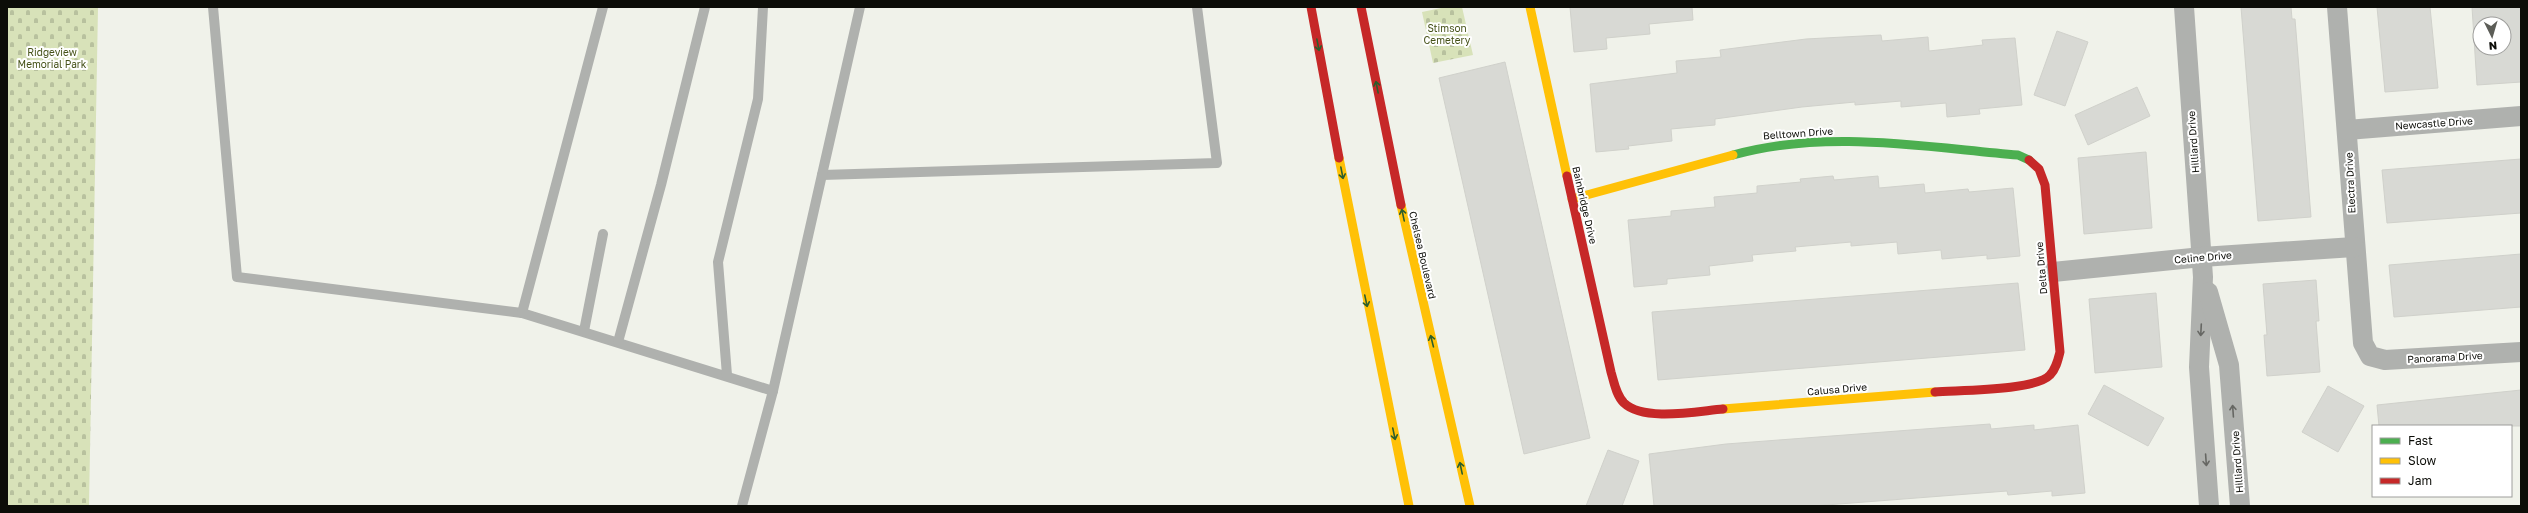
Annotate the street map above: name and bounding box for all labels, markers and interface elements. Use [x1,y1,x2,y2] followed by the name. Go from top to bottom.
[2472,16,2512,56] north arrow
[1424,22,1471,46] park label: Stimson Cemetery
[1314,38,1322,51] one-way arrow
[2488,40,2498,53] text: N
[18,46,87,70] park label: Ridgeview Memorial Park
[1373,81,1381,94] one-way arrow
[2185,110,2201,173] street label: Hilliard Drive
[2395,114,2473,132] street label: Newcastle Drive
[1763,125,1834,141] street label: Belltown Drive
[2342,152,2358,214] street label: Electra Drive
[1570,165,1600,245] street label: Bainbridge Drive
[1338,166,1346,179] one-way arrow
[1398,208,1406,221] one-way arrow
[1407,210,1439,300] street label: Chelsea Boulevard
[2033,241,2049,295] street label: Delta Drive
[2174,248,2232,265] street label: Celine Drive
[1363,294,1371,307] one-way arrow
[2197,323,2205,336] one-way arrow
[1428,335,1435,348] one-way arrow
[2407,349,2483,365] street label: Panorama Drive
[1807,380,1868,398] street label: Calusa Drive
[2229,405,2236,418] one-way arrow
[2372,425,2512,497] legend
[1390,427,1398,440] one-way arrow
[2229,430,2245,493] street label: Hilliard Drive
[2408,433,2433,448] text: Fast
[2202,453,2209,466] one-way arrow
[2408,453,2436,468] text: Slow
[1457,462,1465,475] one-way arrow
[2408,473,2432,488] text: Jam

